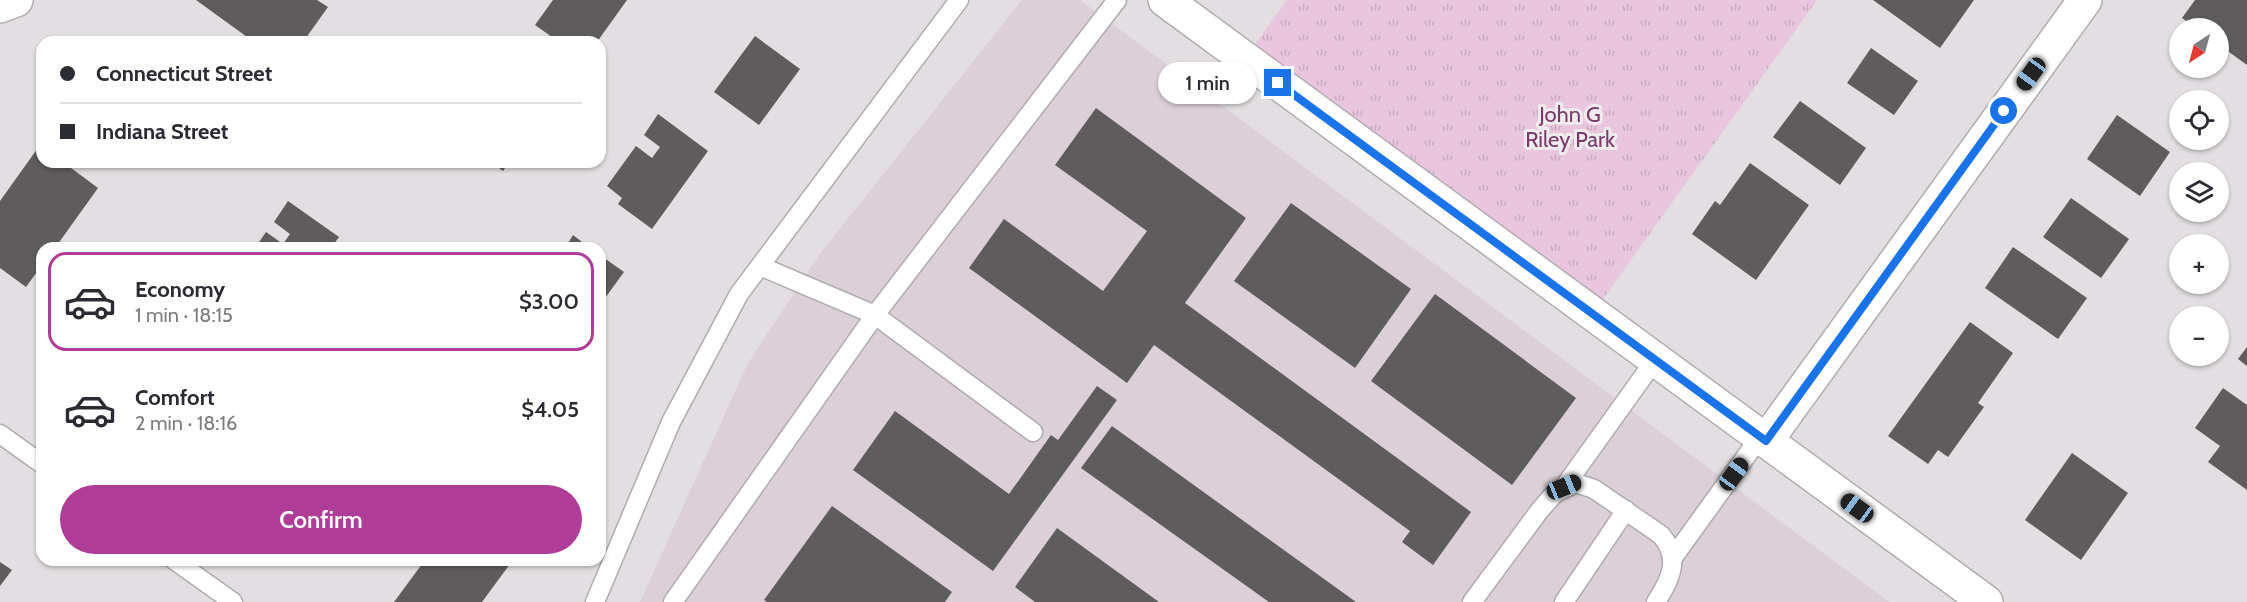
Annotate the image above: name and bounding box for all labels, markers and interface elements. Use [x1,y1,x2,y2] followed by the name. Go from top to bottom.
[2169,18,2229,78] north arrow
[2169,18,2229,366] map controls
[2013,54,2049,94] car
[96,60,272,87] text: Connecticut Street
[1158,62,1257,104] callout: 1 min
[1264,69,1291,96] route end
[1185,71,1230,95] text: 1 min
[2169,90,2229,150] button: locate
[1990,97,2017,124] route start
[1525,101,1615,153] park label: John G Riley Park
[96,118,228,145] text: Indiana Street
[2169,162,2229,222] button: layers
[2169,234,2229,294] button: +
[63,275,117,329] icon: car
[135,276,225,303] text: Economy
[519,288,579,315] text: $3.00
[135,303,233,327] text: 1 min · 18:15
[2169,306,2229,366] button: −
[63,383,117,437] icon: car
[135,384,214,411] text: Comfort
[521,396,579,423] text: $4.05
[135,411,237,435] text: 2 min · 18:16
[1716,454,1752,494] car
[1544,472,1584,502] car
[60,485,582,554] button: Confirm
[1837,490,1877,526] car

